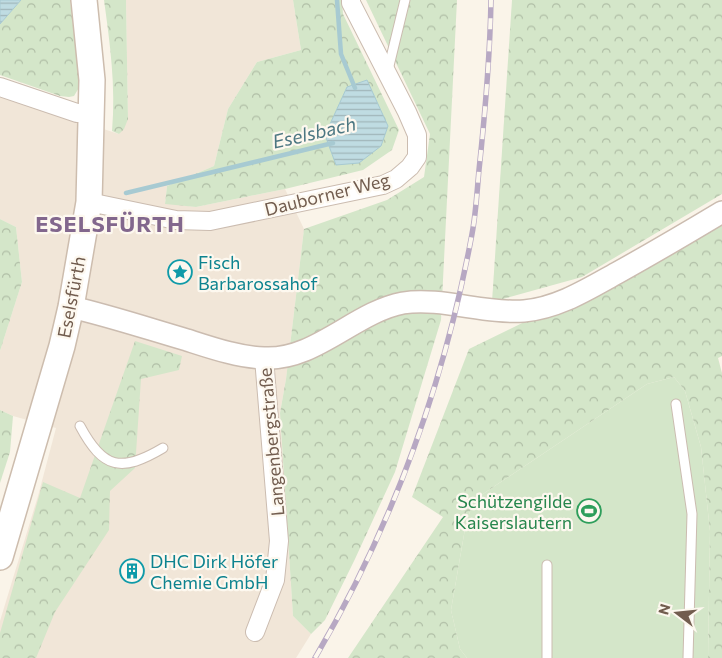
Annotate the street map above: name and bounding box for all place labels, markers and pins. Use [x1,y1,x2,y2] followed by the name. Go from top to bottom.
[198,251,318,294] place label: Fisch Barbarossahof
[167,259,193,285] place icon: Fisch Barbarossahof
[455,490,572,533] place label: Schützengilde Kaiserslautern
[576,498,602,524] sports icon: Schützengilde Kaiserslautern
[150,550,278,593] place label: DHC Dirk Höfer Chemie GmbH
[119,558,145,584] building icon: DHC Dirk Höfer Chemie GmbH

